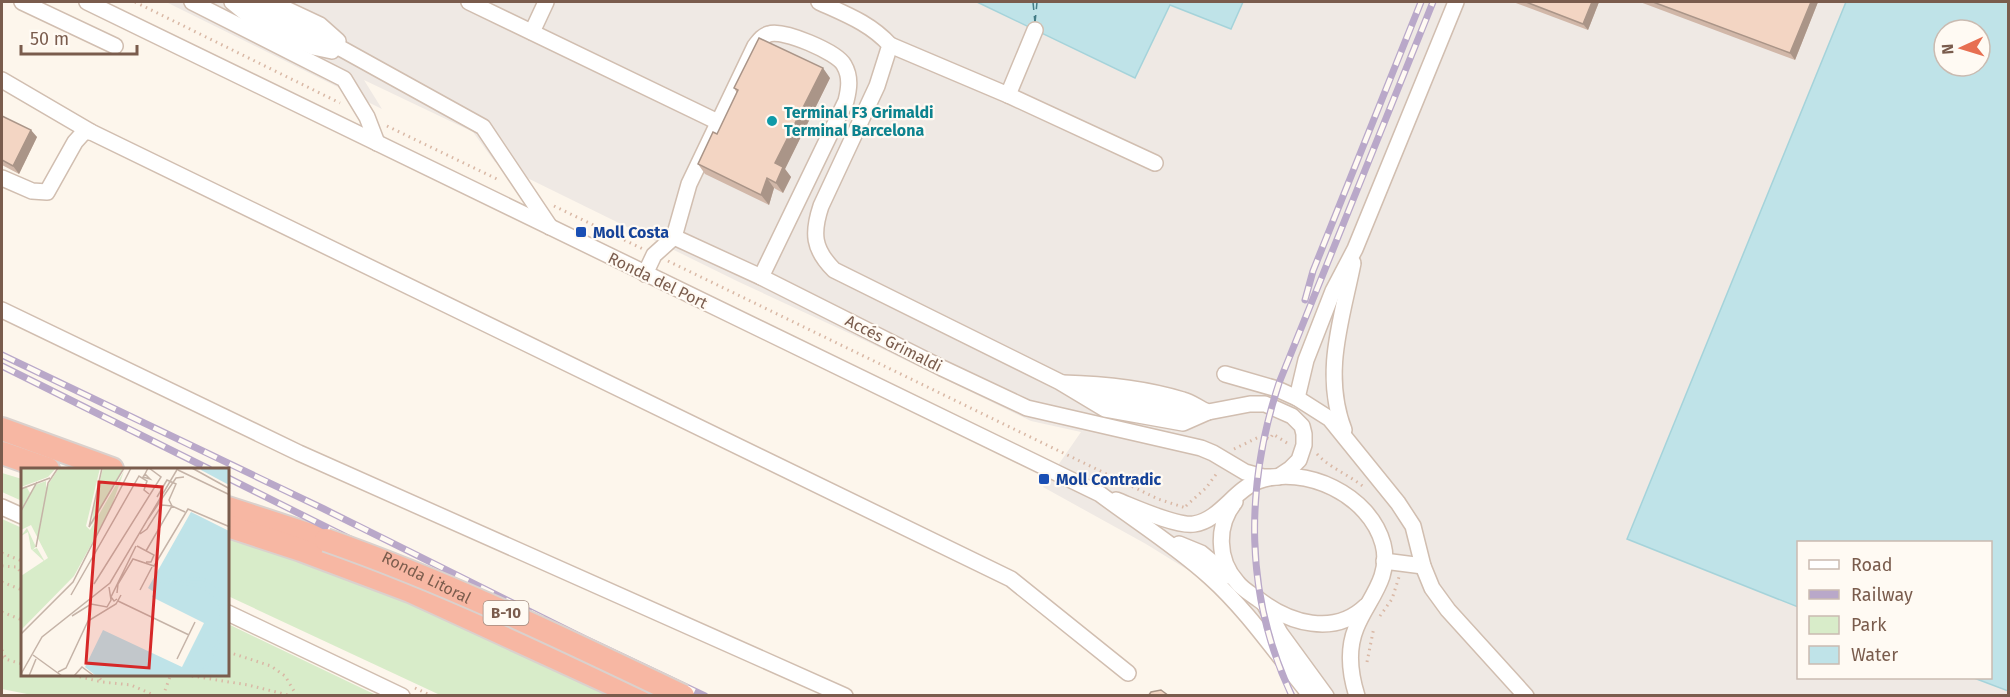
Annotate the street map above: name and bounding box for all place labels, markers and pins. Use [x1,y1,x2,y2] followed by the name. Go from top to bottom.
[784,103,934,140] place label: Terminal F3 Grimaldi Terminal Barcelona
[765,114,779,128] marker: Terminal F3 Grimaldi Terminal Barcelona
[593,223,669,242] place label: Moll Costa
[574,225,588,239] marker: Moll Costa
[1056,470,1162,489] place label: Moll Contradic
[1037,472,1051,486] marker: Moll Contradic

